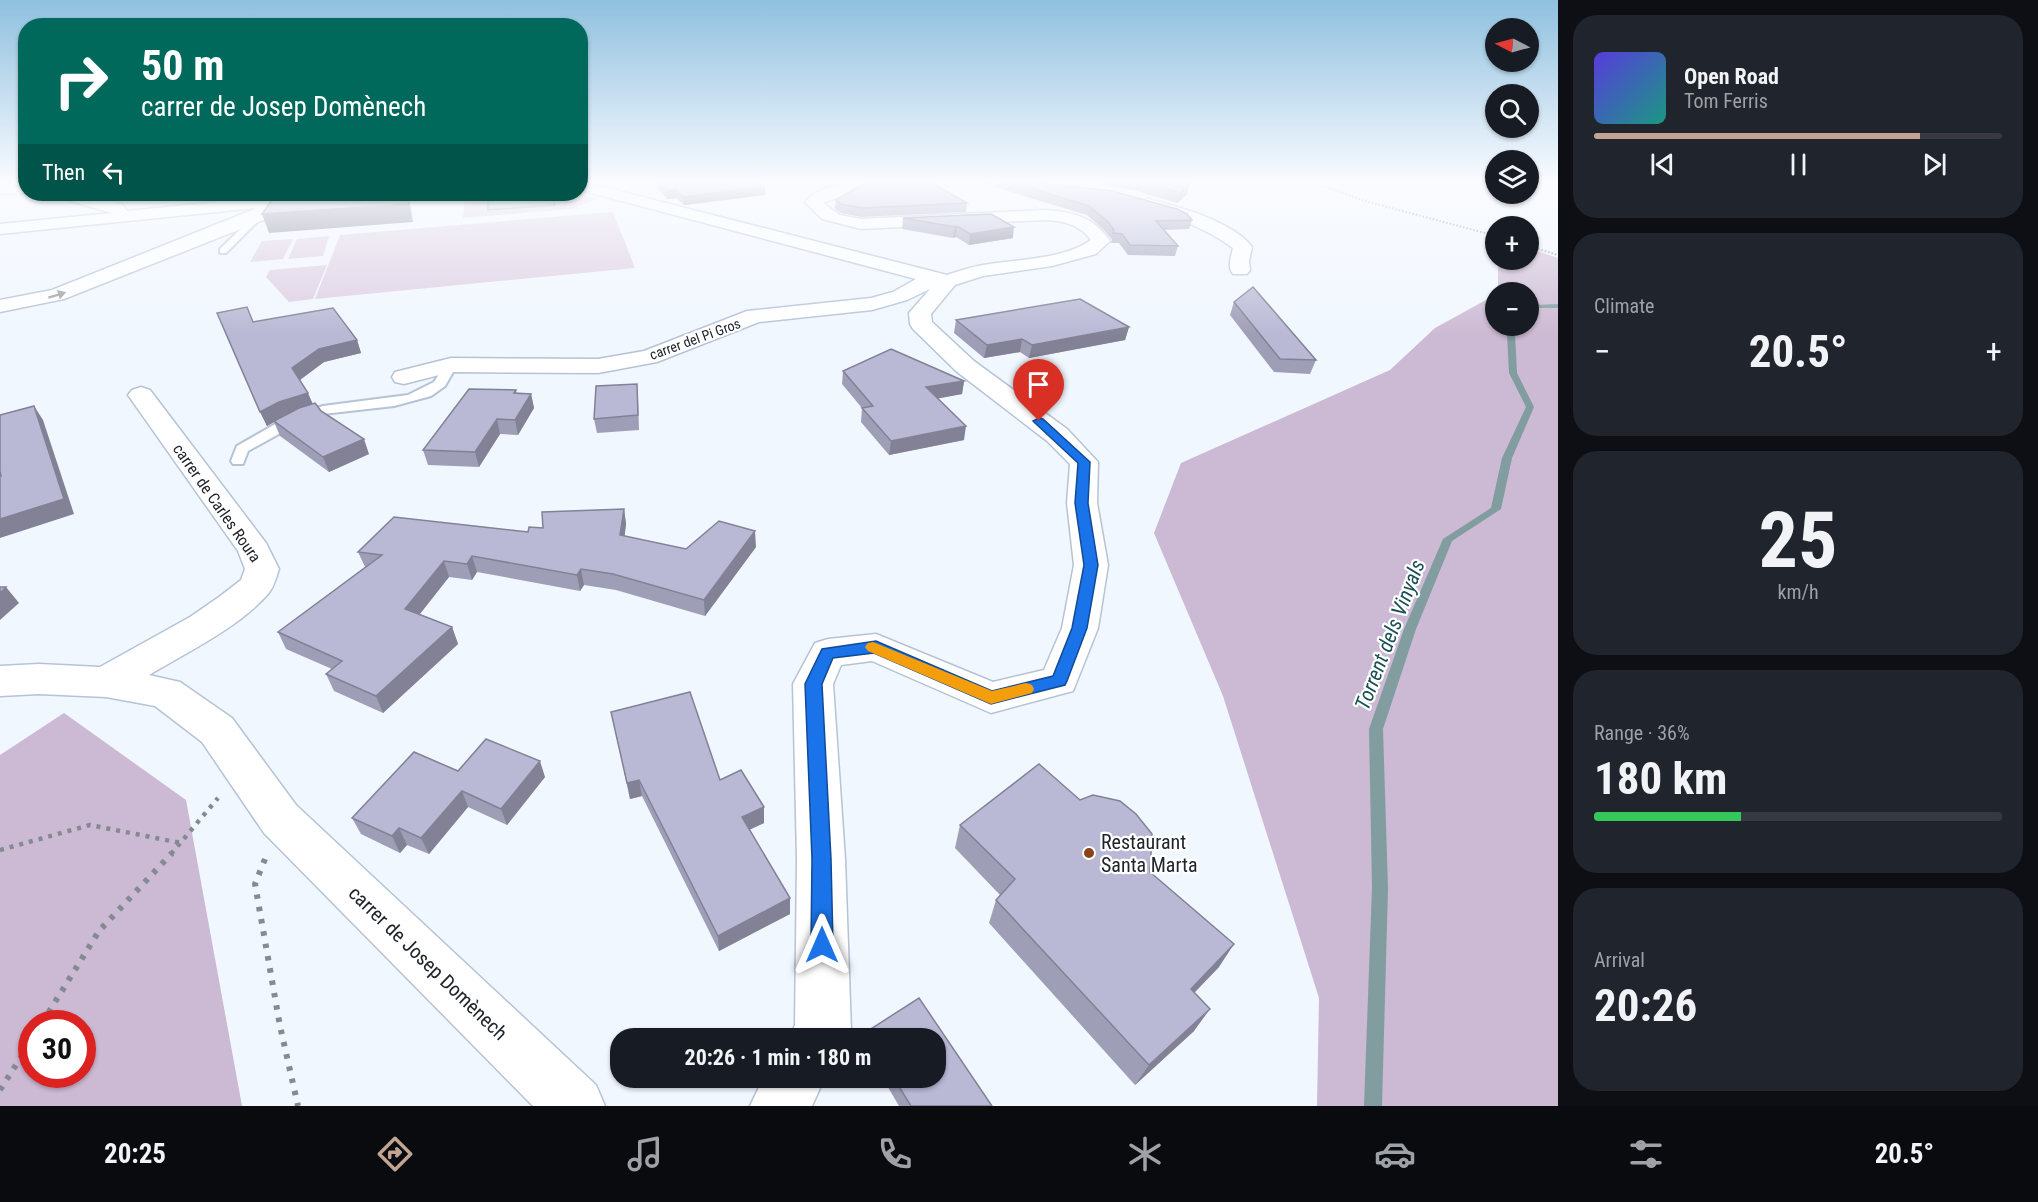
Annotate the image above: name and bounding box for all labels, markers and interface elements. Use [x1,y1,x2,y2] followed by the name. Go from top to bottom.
[1485,18,1539,72] north arrow
[1485,18,1539,336] map controls
[141,41,224,90] text: 50 m
[42,42,120,120] icon: right
[1684,64,1779,89] text: Open Road
[1485,84,1539,138] button: search
[1684,89,1768,113] text: Tom Ferris
[141,91,426,123] text: carrer de Josep Domènech
[1646,148,1679,181] icon: previous
[1782,148,1815,181] icon: pause
[1918,148,1951,181] icon: next
[1485,150,1539,204] button: layers
[97,156,130,189] icon: left
[42,160,85,185] text: Then
[1485,216,1539,270] button: +
[1485,282,1539,336] button: −
[48,290,66,299] one-way arrow
[1594,294,1654,318] text: Climate
[647,315,743,363] street label: carrer del Pi Gros
[1749,325,1847,378] text: 20.5°
[1594,332,1611,371] text: −
[1986,332,2002,371] text: +
[1013,359,1064,421] pin
[1022,368,1055,401] icon: arrive
[169,440,265,566] street label: carrer de Carles Roura
[1759,495,1837,586] text: 25
[1350,557,1430,713] water label: Torrent dels Vinyals
[1777,580,1819,604] text: km/h
[1594,721,1690,745] text: Range · 36%
[1594,752,1727,805] text: 180 km
[1101,830,1198,877] place label: Restaurant Santa Marta
[1082,846,1096,860] marker: Restaurant Santa Marta
[344,881,512,1045] street label: carrer de Josep Domènech
[790,913,854,977] position arrow
[1594,948,1645,972] text: Arrival
[1594,979,1697,1032] text: 20:26
[18,1010,96,1088] speed limit sign: 30
[685,1045,871,1070] text: 20:26 · 1 min · 180 m
[374,1133,416,1175] icon: directions
[624,1133,666,1175] icon: music
[874,1133,916,1175] icon: phone
[1124,1133,1166,1175] icon: climate
[1374,1133,1416,1175] icon: car
[1625,1133,1667,1175] icon: filters
[104,1138,166,1170] text: 20:25
[1875,1138,1934,1170] text: 20.5°

